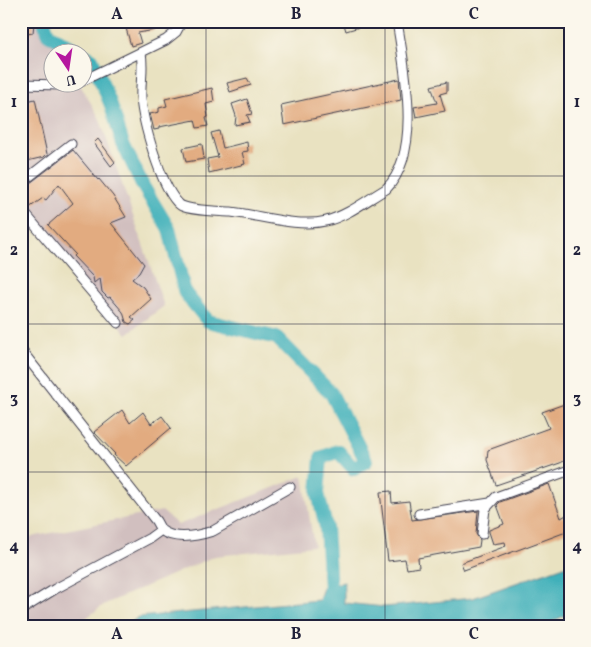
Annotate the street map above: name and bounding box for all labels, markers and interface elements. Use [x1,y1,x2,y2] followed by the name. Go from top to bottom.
[111,4,123,26] text: A
[291,4,302,26] text: B
[469,4,479,26] text: C
[42,42,92,92] north arrow
[63,69,77,90] text: U
[11,92,17,114] text: 1
[574,92,580,114] text: 1
[10,240,18,262] text: 2
[573,240,581,262] text: 2
[10,388,18,410] text: 3
[573,388,581,410] text: 3
[9,536,19,558] text: 4
[572,536,582,558] text: 4
[111,624,123,646] text: A
[291,624,302,646] text: B
[469,624,479,646] text: C

